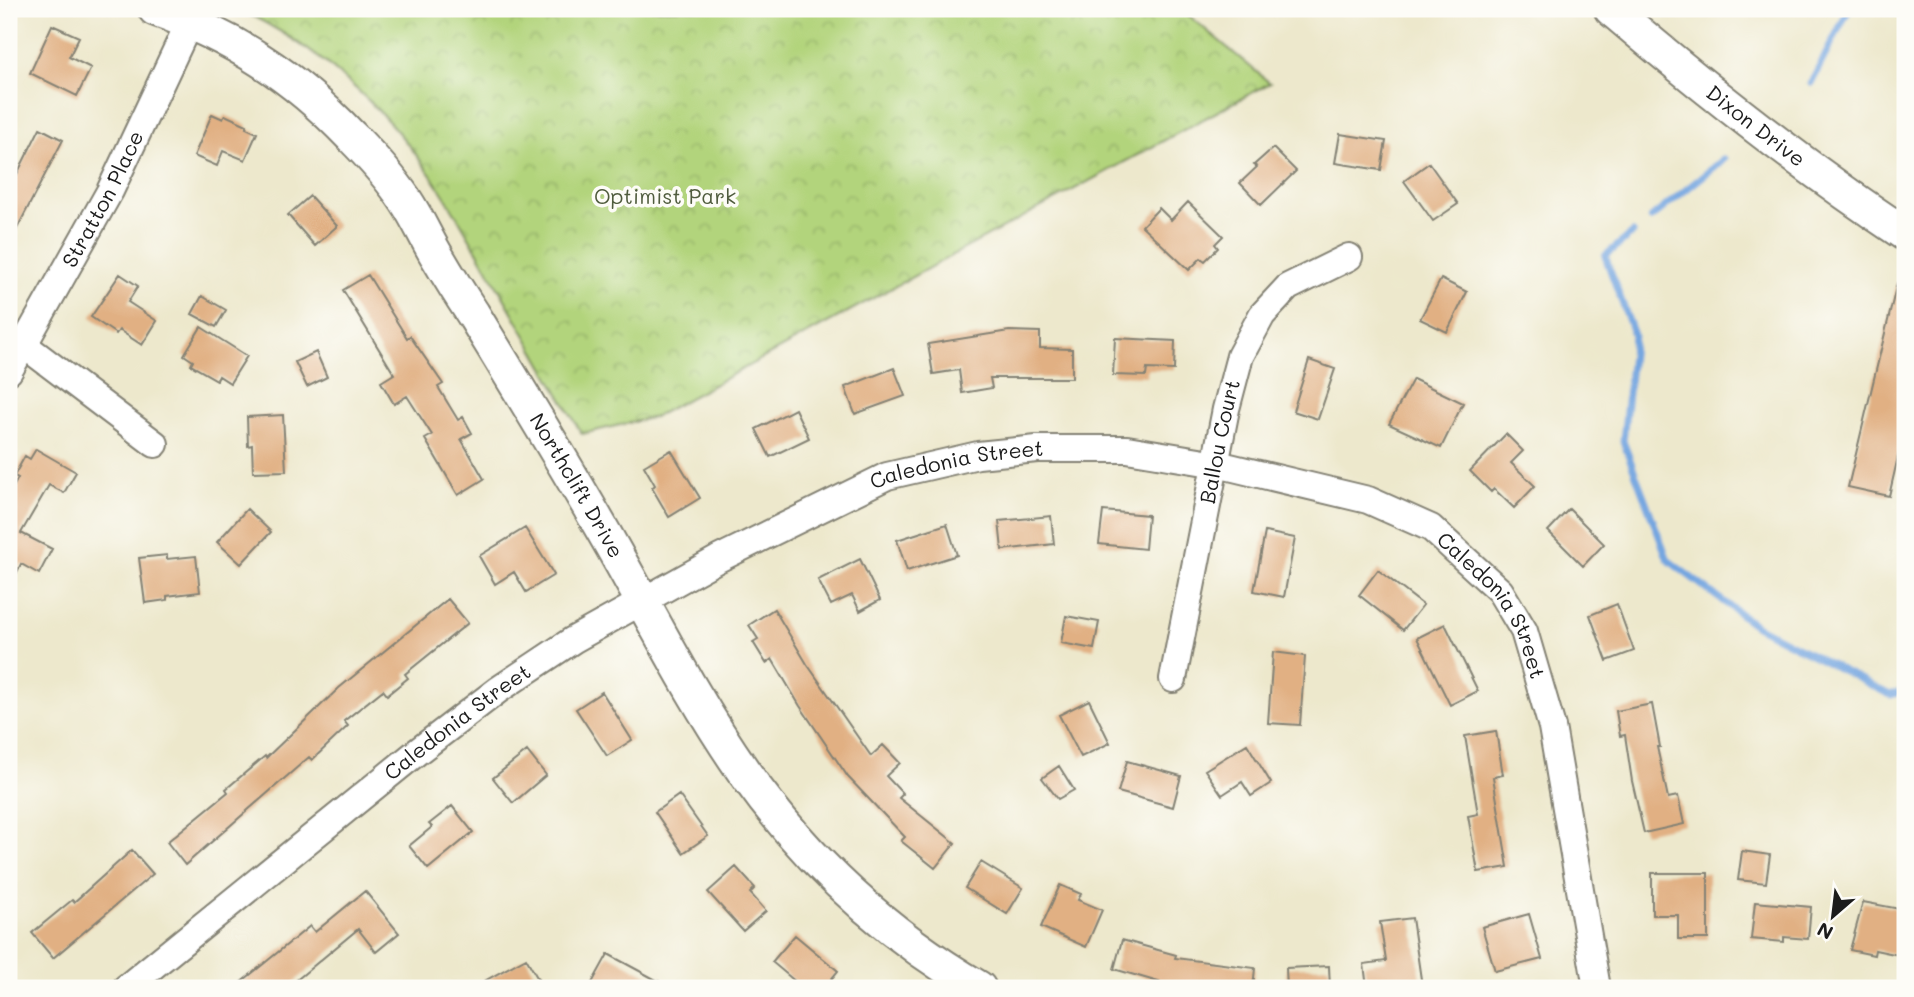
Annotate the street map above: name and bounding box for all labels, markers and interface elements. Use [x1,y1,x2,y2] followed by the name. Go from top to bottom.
[1701,78,1811,172] street label: Dixon Drive
[55,126,148,272] street label: Stratton Place
[594,182,736,209] park label: Optimist Park
[1193,376,1245,506] street label: Ballou Court
[525,408,630,562] street label: Northclift Drive
[865,434,1044,495] street label: Caledonia Street
[1432,525,1552,681] street label: Caledonia Street
[378,657,535,785] street label: Caledonia Street
[1798,881,1868,951] north arrow
[1813,917,1837,946] text: N

